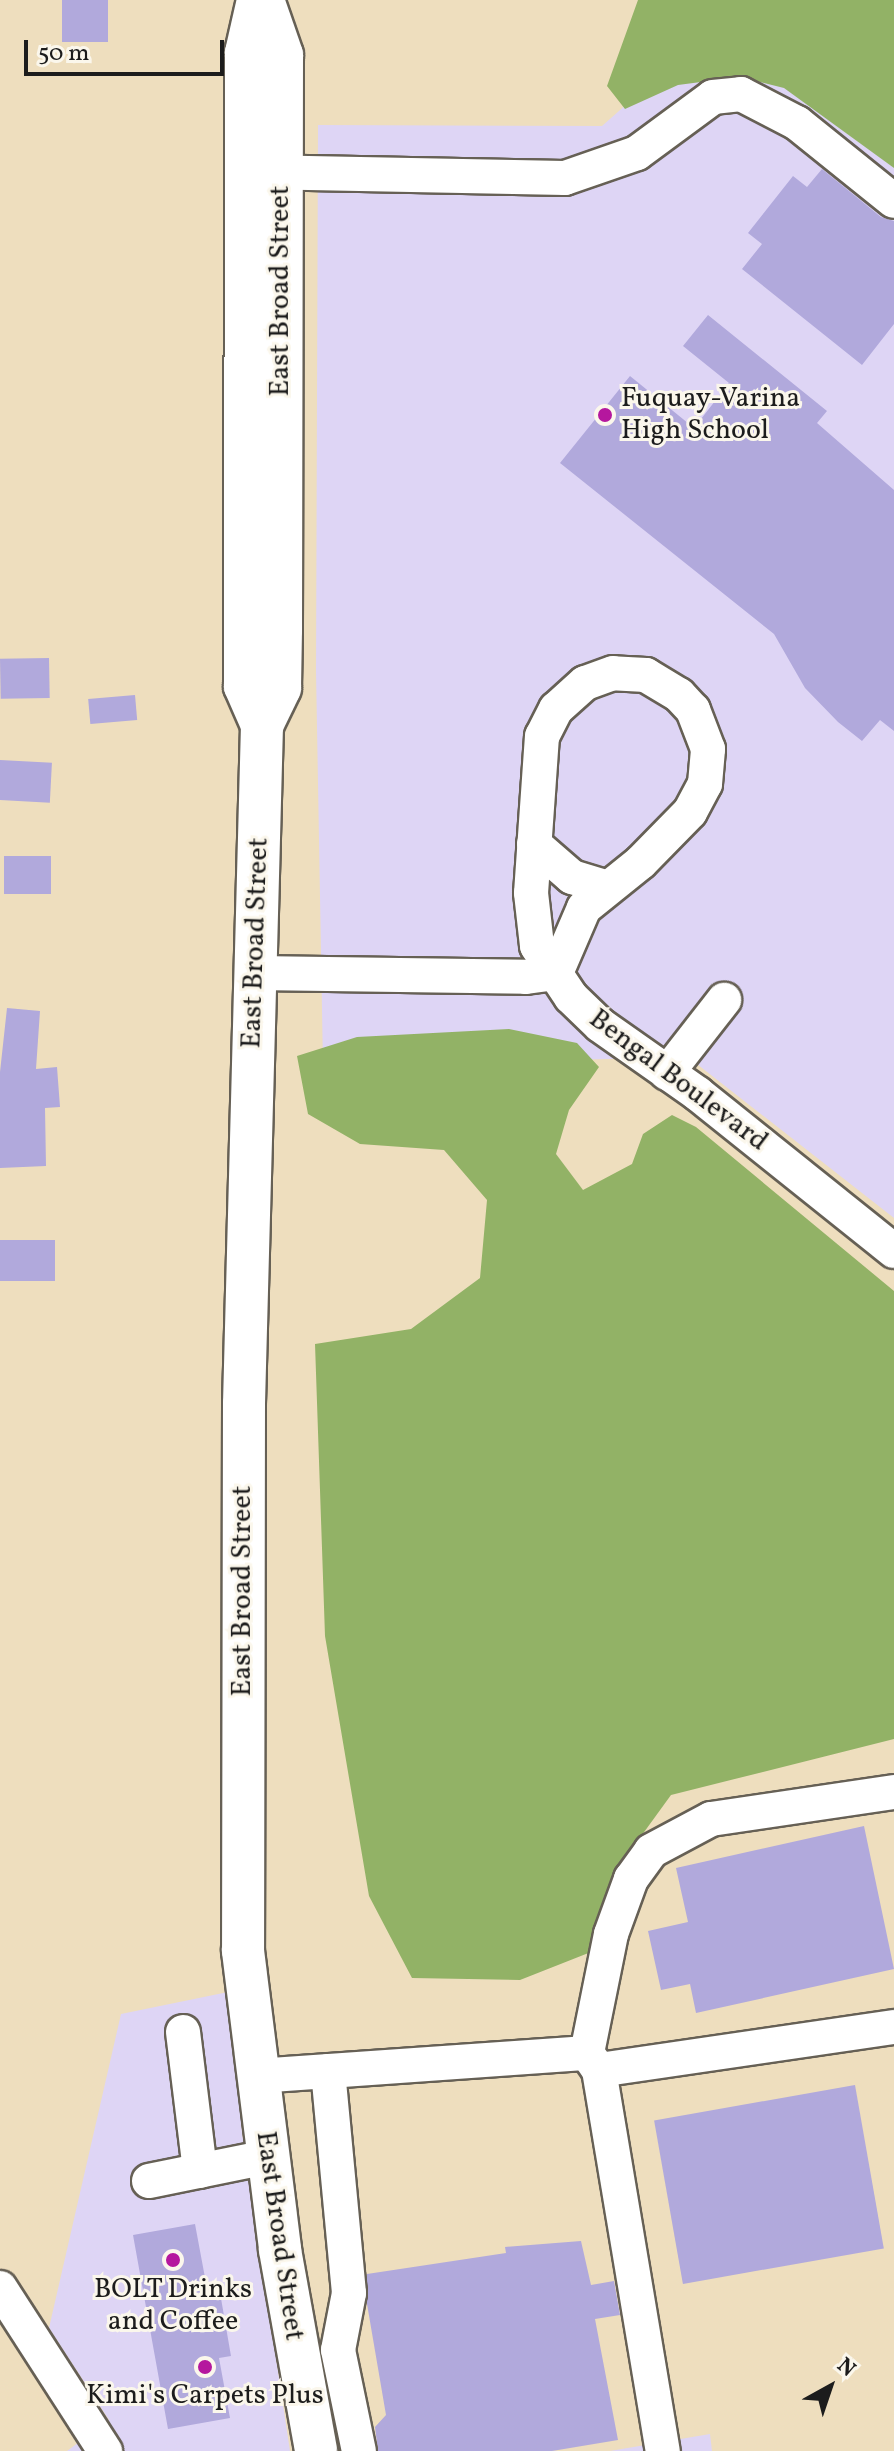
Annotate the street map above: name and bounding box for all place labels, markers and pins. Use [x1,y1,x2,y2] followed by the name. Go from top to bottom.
[621,382,800,448] place label: Fuquay-Varina High School
[596,406,614,424] marker: Fuquay-Varina High School
[164,2251,182,2269] marker: BOLT Drinks and Coffee
[93,2273,253,2339] place label: BOLT Drinks and Coffee
[196,2358,214,2376] marker: Kimi's Carpets Plus
[86,2379,324,2413] place label: Kimi's Carpets Plus

